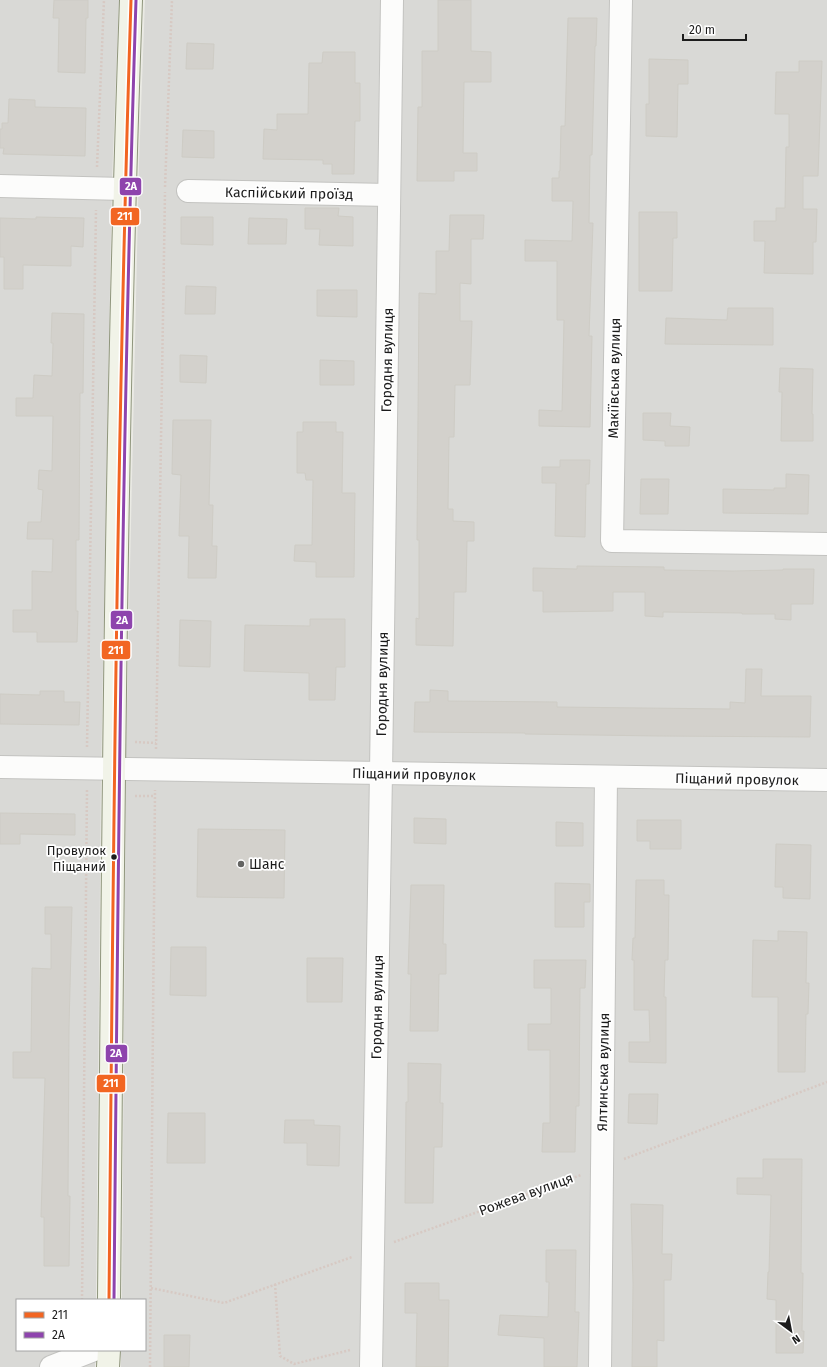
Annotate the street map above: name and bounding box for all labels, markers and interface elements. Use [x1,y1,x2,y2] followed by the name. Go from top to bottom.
[683,16,746,42] scale bar
[689,23,715,37] text: 20 m
[119,177,142,196] line badge: 2А
[125,180,138,193] text: 2А
[225,184,353,203] street label: Каспійський проїзд
[110,207,140,226] line badge: 211
[117,210,133,223] text: 211
[378,308,397,412] street label: Городня вулиця
[605,317,624,439] street label: Макіївська вулиця
[110,610,133,630] line badge: 2А
[116,614,129,627] text: 2А
[373,632,392,736] street label: Городня вулиця
[101,640,131,660] line badge: 211
[108,644,124,657] text: 211
[352,765,477,784] street label: Піщаний провулок
[675,770,800,789] street label: Піщаний провулок
[47,843,106,874] place label: Провулок Піщаний
[109,852,119,862] marker: Провулок Піщаний
[249,856,285,873] place label: Шанс
[236,859,246,869] marker: Шанс
[368,955,387,1059] street label: Городня вулиця
[594,1013,613,1131] street label: Ялтинська вулиця
[105,1044,128,1063] line badge: 2А
[110,1047,123,1060] text: 2А
[96,1074,126,1093] line badge: 211
[103,1077,119,1090] text: 211
[477,1170,576,1219] street label: Рожева вулиця
[16,1299,146,1351] legend
[52,1308,68,1322] text: 211
[771,1311,811,1351] north arrow
[52,1328,65,1342] text: 2А
[789,1332,803,1347] text: N

